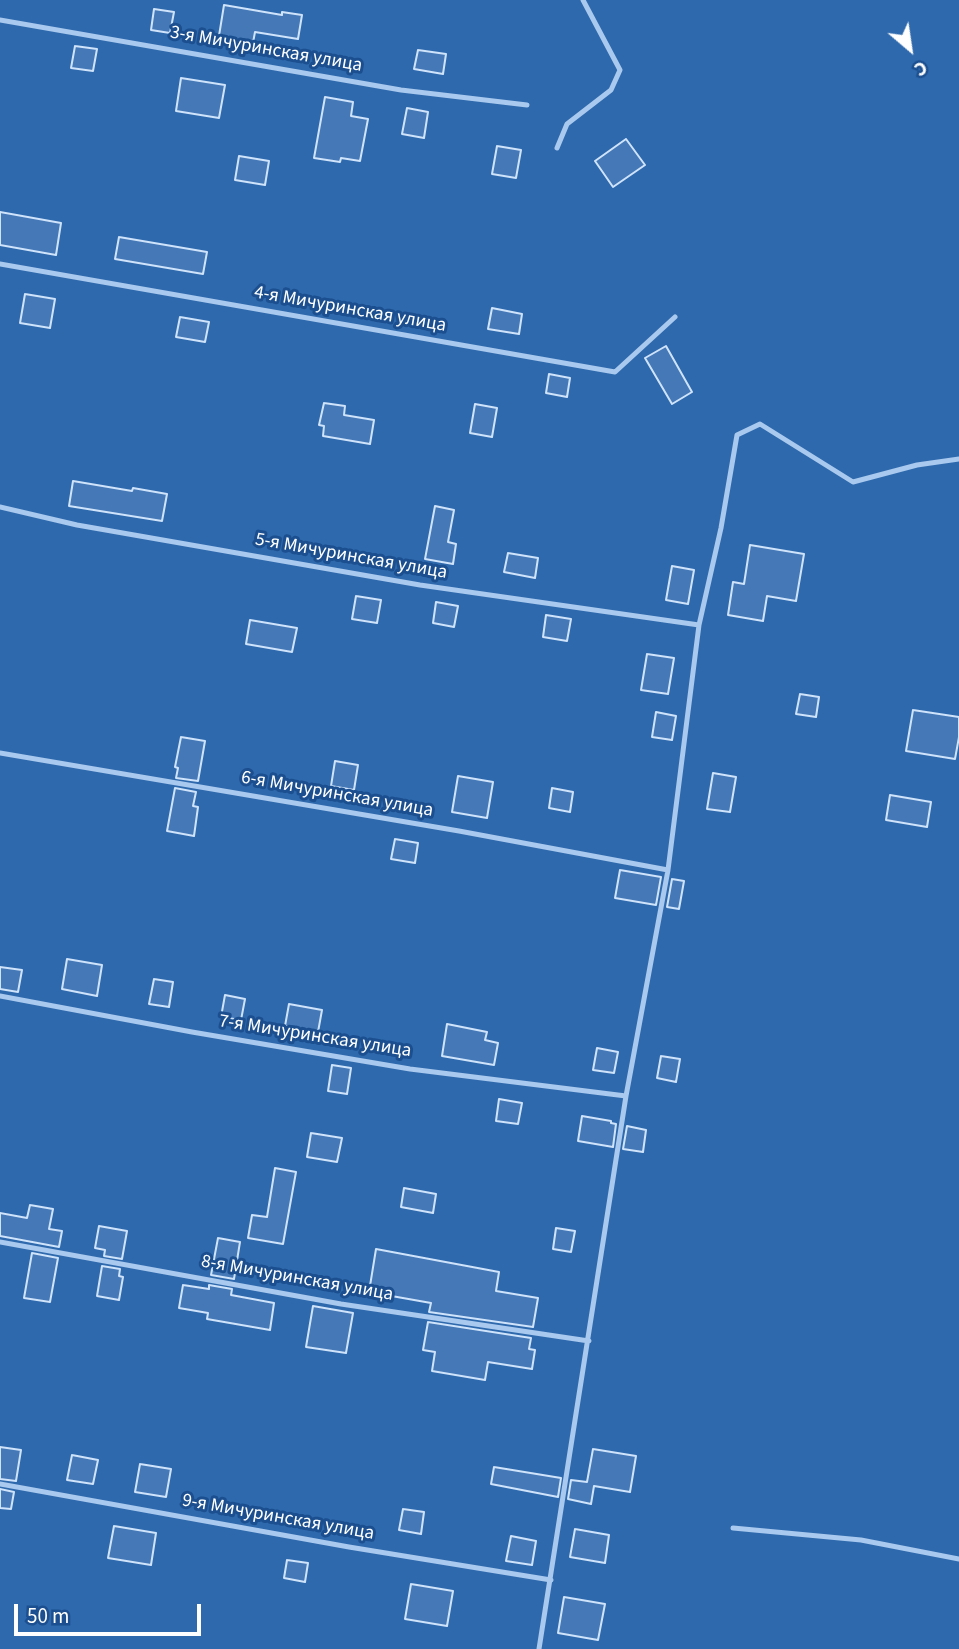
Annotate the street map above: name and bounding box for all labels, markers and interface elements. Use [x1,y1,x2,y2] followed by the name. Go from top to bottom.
[875,14,945,84] north arrow
[168,22,364,78] street label: 3-я Мичуринская улица
[909,53,932,82] text: С
[252,282,448,338] street label: 4-я Мичуринская улица
[253,529,449,585] street label: 5-я Мичуринская улица
[239,767,435,823] street label: 6-я Мичуринская улица
[217,1011,413,1063] street label: 7-я Мичуринская улица
[199,1251,395,1307] street label: 8-я Мичуринская улица
[180,1490,376,1546] street label: 9-я Мичуринская улица
[18,1590,205,1634] scale bar
[27,1601,69,1631] text: 50 m

